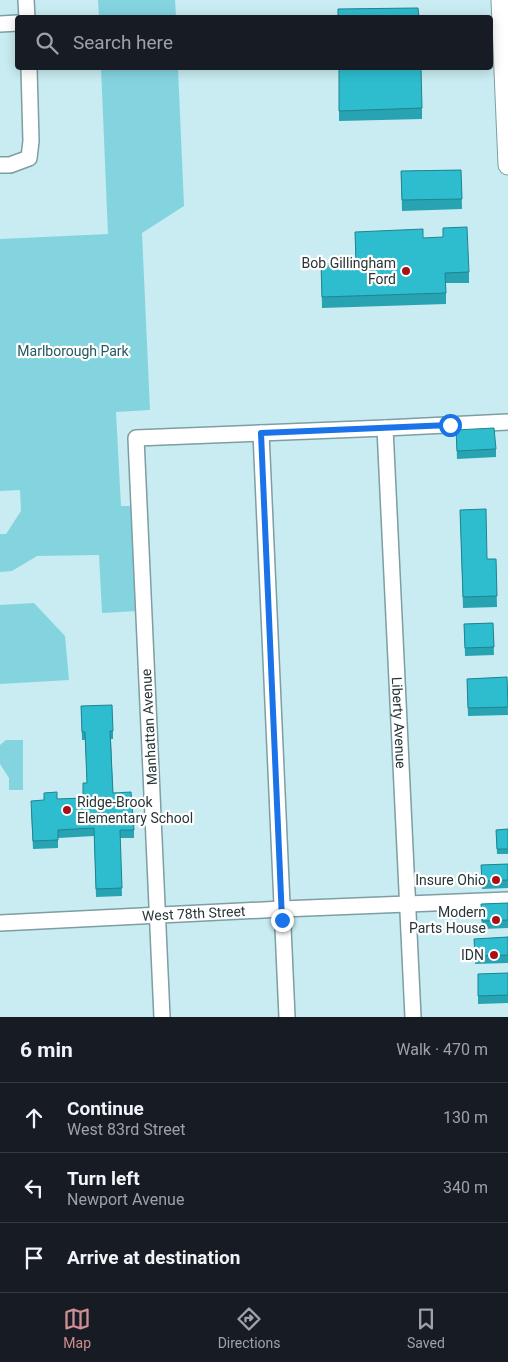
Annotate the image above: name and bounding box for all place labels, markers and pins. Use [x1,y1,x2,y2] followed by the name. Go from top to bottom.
[302,255,396,287] place label: Bob Gillingham Ford
[400,265,412,277] marker: Bob Gillingham Ford
[77,794,193,826] place label: Ridge-Brook Elementary School
[61,804,73,816] marker: Ridge-Brook Elementary School
[415,872,486,888] place label: Insure Ohio
[490,874,502,886] marker: Insure Ohio
[409,904,486,936] place label: Modern Parts House
[490,914,502,926] marker: Modern Parts House
[461,947,484,963] place label: IDN
[488,949,500,961] marker: IDN

